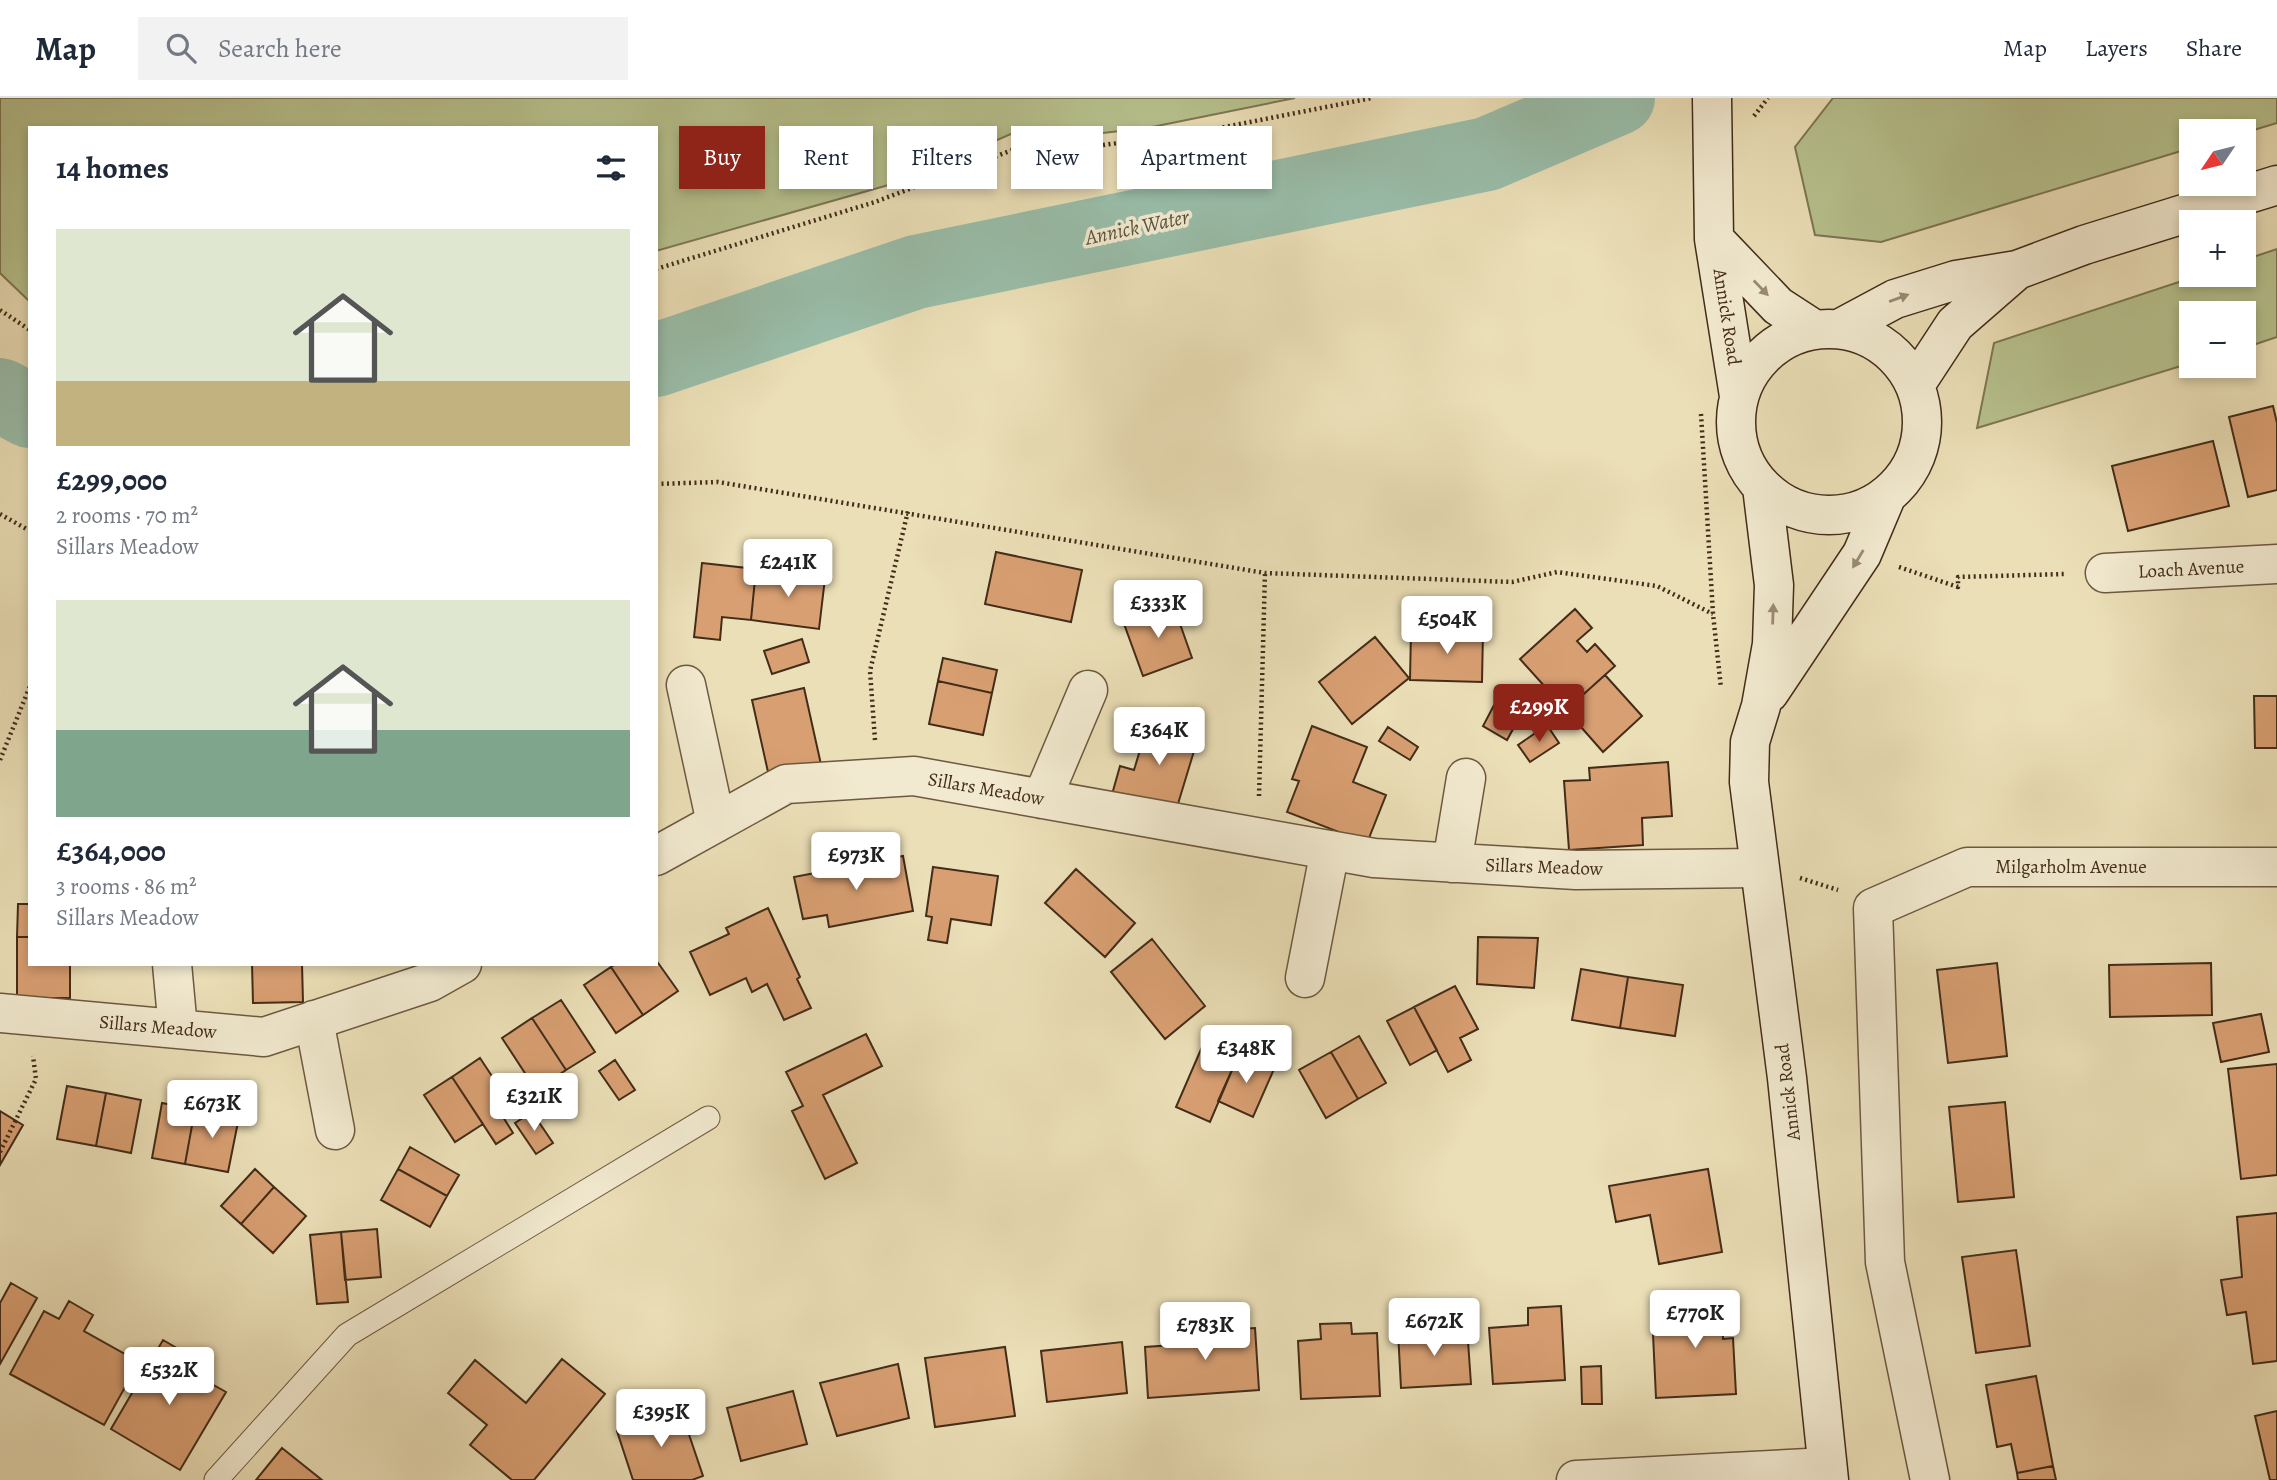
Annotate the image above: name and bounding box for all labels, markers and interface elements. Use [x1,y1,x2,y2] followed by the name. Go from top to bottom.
[138,17,628,80] search box
[35,26,96,71] text: Map
[162,29,200,67] icon: search
[218,31,342,66] text: Search here
[2003,32,2047,64] text: Map
[2085,32,2148,64] text: Layers
[2186,32,2242,64] text: Share
[2179,119,2256,196] north arrow
[2179,119,2256,378] map controls
[679,126,765,189] chip: Buy
[779,126,873,189] chip: Rent
[887,126,997,189] chip: Filters
[1011,126,1103,189] chip: New
[1117,126,1272,189] chip: Apartment
[56,148,169,188] text: 14 homes
[592,149,630,187] icon: filters
[1082,202,1192,252] water label: Annick Water
[2179,210,2256,287] button: +
[1706,266,1748,368] street label: Annick Road
[280,275,406,401] icon: home
[1753,279,1769,296] one-way arrow
[1889,292,1910,303] one-way arrow
[2179,301,2256,378] button: −
[56,460,167,500] text: £299,000
[56,500,198,531] text: 2 rooms · 70 m²
[56,531,199,562] text: Sillars Meadow
[739,540,837,599] pin: £241K
[759,546,817,577] text: £241K
[1851,550,1864,569] one-way arrow
[2137,553,2245,585] street label: Loach Avenue
[1109,580,1207,640] pin: £333K
[1130,587,1186,618] text: £333K
[1398,596,1496,656] pin: £504K
[1417,603,1477,634] text: £504K
[1767,603,1779,625] one-way arrow
[280,646,406,772] icon: home
[1490,684,1588,744] pin: £299K
[1509,691,1569,722] text: £299K
[1110,708,1208,767] pin: £364K
[1130,714,1188,745] text: £364K
[926,766,1047,812] street label: Sillars Meadow
[56,831,166,871] text: £364,000
[807,832,905,892] pin: £973K
[827,839,885,870] text: £973K
[1485,852,1604,882] street label: Sillars Meadow
[1995,854,2147,880] street label: Milgarholm Avenue
[56,871,197,902] text: 3 rooms · 86 m²
[56,902,199,933] text: Sillars Meadow
[98,1009,218,1045] street label: Sillars Meadow
[1197,1026,1295,1085] pin: £348K
[1217,1032,1275,1063] text: £348K
[1769,1041,1807,1143] street label: Annick Road
[485,1074,583,1133] pin: £321K
[163,1080,261,1140] pin: £673K
[506,1080,562,1111] text: £321K
[183,1087,241,1118] text: £673K
[1646,1290,1744,1350] pin: £770K
[1666,1297,1724,1328] text: £770K
[1385,1298,1483,1358] pin: £672K
[1156,1302,1254,1362] pin: £783K
[1405,1305,1463,1336] text: £672K
[1176,1309,1234,1340] text: £783K
[120,1348,218,1407] pin: £532K
[140,1354,198,1385] text: £532K
[612,1390,710,1449] pin: £395K
[632,1396,690,1427] text: £395K

